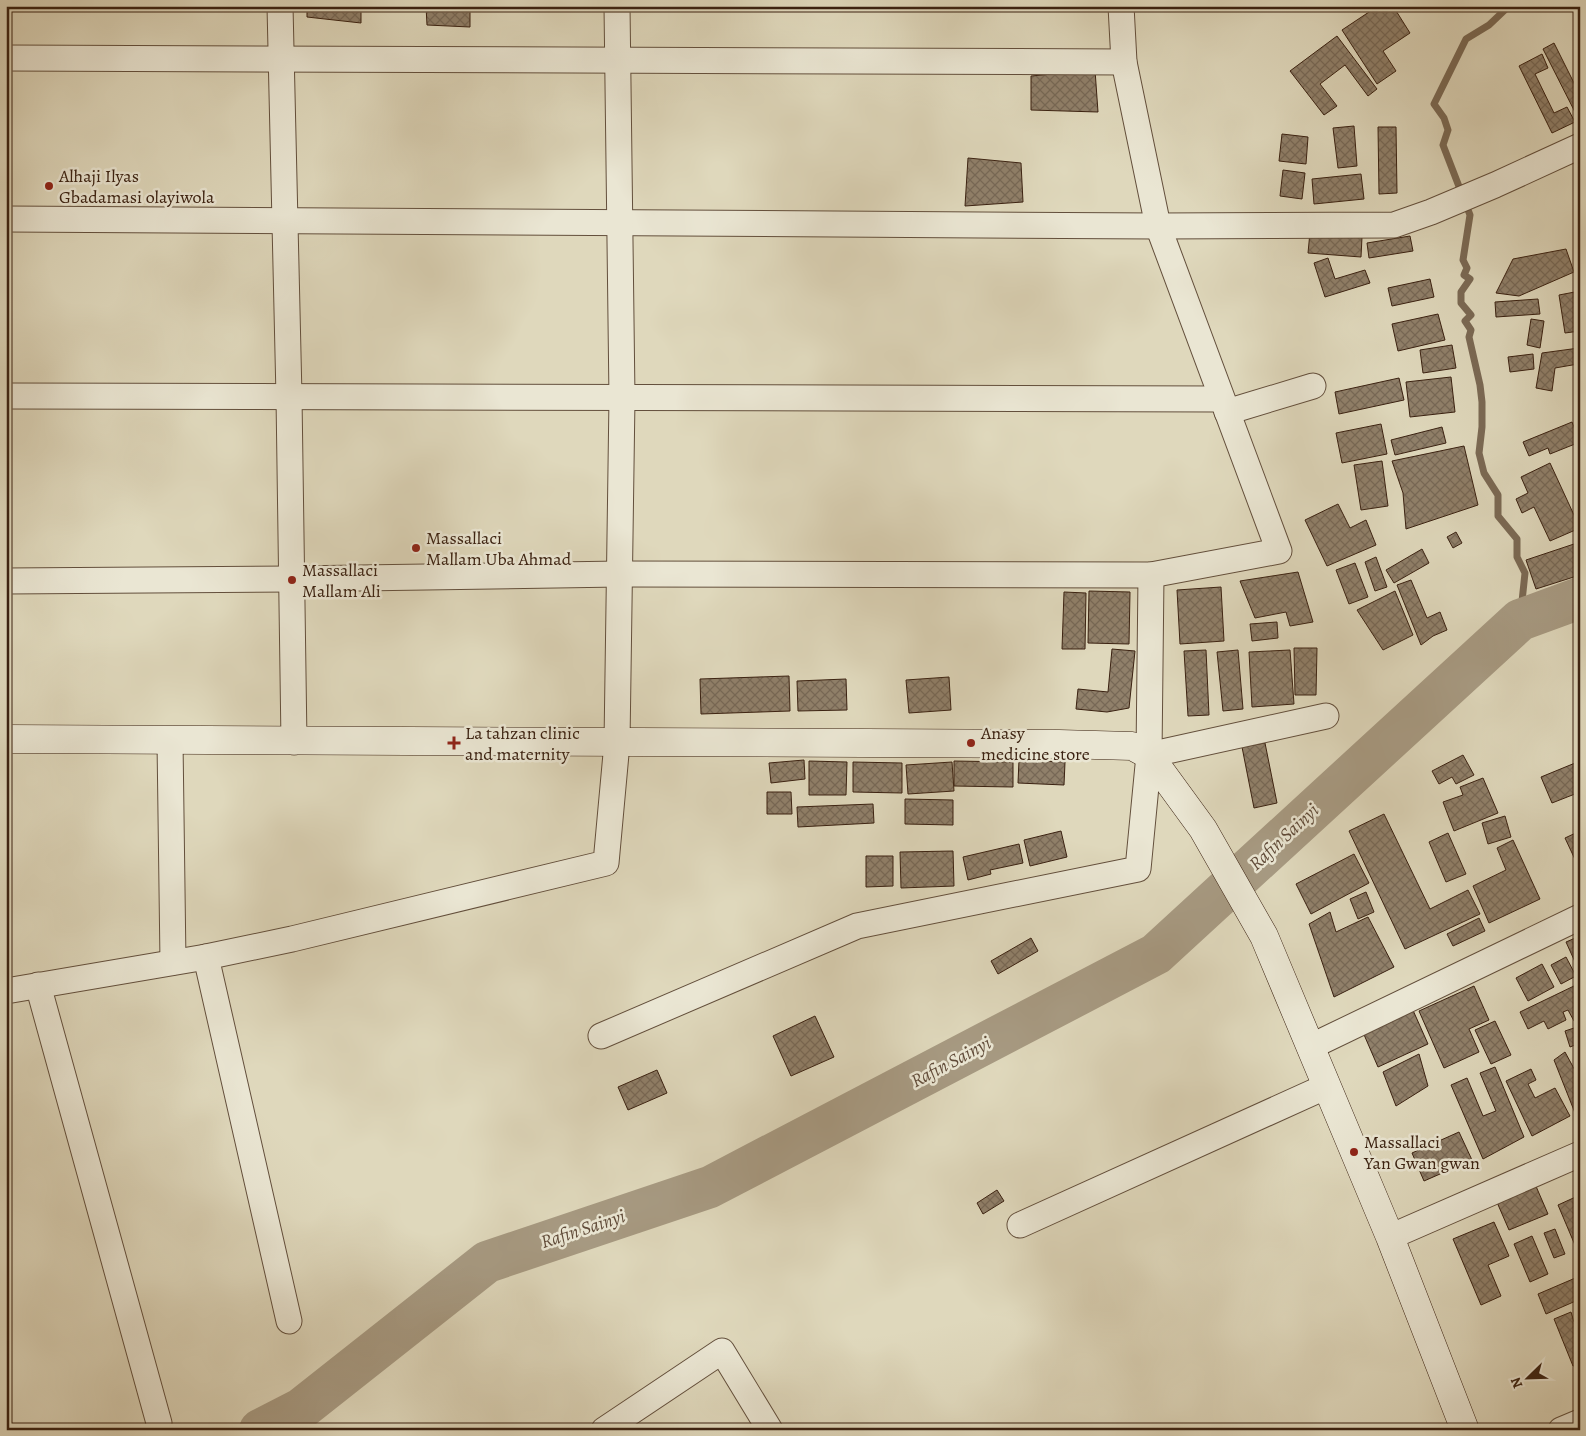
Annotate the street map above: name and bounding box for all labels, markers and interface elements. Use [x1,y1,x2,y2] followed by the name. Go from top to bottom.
[58,164,215,209] place label: Alhaji Ilyas Gbadamasi olayiwola
[43,180,55,192] marker: Alhaji Ilyas Gbadamasi olayiwola
[426,526,572,571] place label: Massallaci Mallam Uba Ahmad
[410,542,422,554] marker: Massallaci Mallam Uba Ahmad
[302,558,381,603] place label: Massallaci Mallam Ali
[286,574,298,586] marker: Massallaci Mallam Ali
[465,721,580,766] place label: La tahzan clinic and maternity
[980,721,1090,766] place label: Anasy medicine store
[447,736,461,750] marker: La tahzan clinic and maternity
[965,737,977,749] marker: Anasy medicine store
[1243,798,1325,876] water label: Rafin Sainyi
[906,1030,996,1094] water label: Rafin Sainyi
[1363,1130,1480,1175] place label: Massallaci Yan Gwan gwan
[1348,1146,1360,1158] marker: Massallaci Yan Gwan gwan
[537,1203,629,1255] water label: Rafin Sainyi
[1504,1354,1554,1404] north arrow
[1506,1374,1527,1391] text: N

